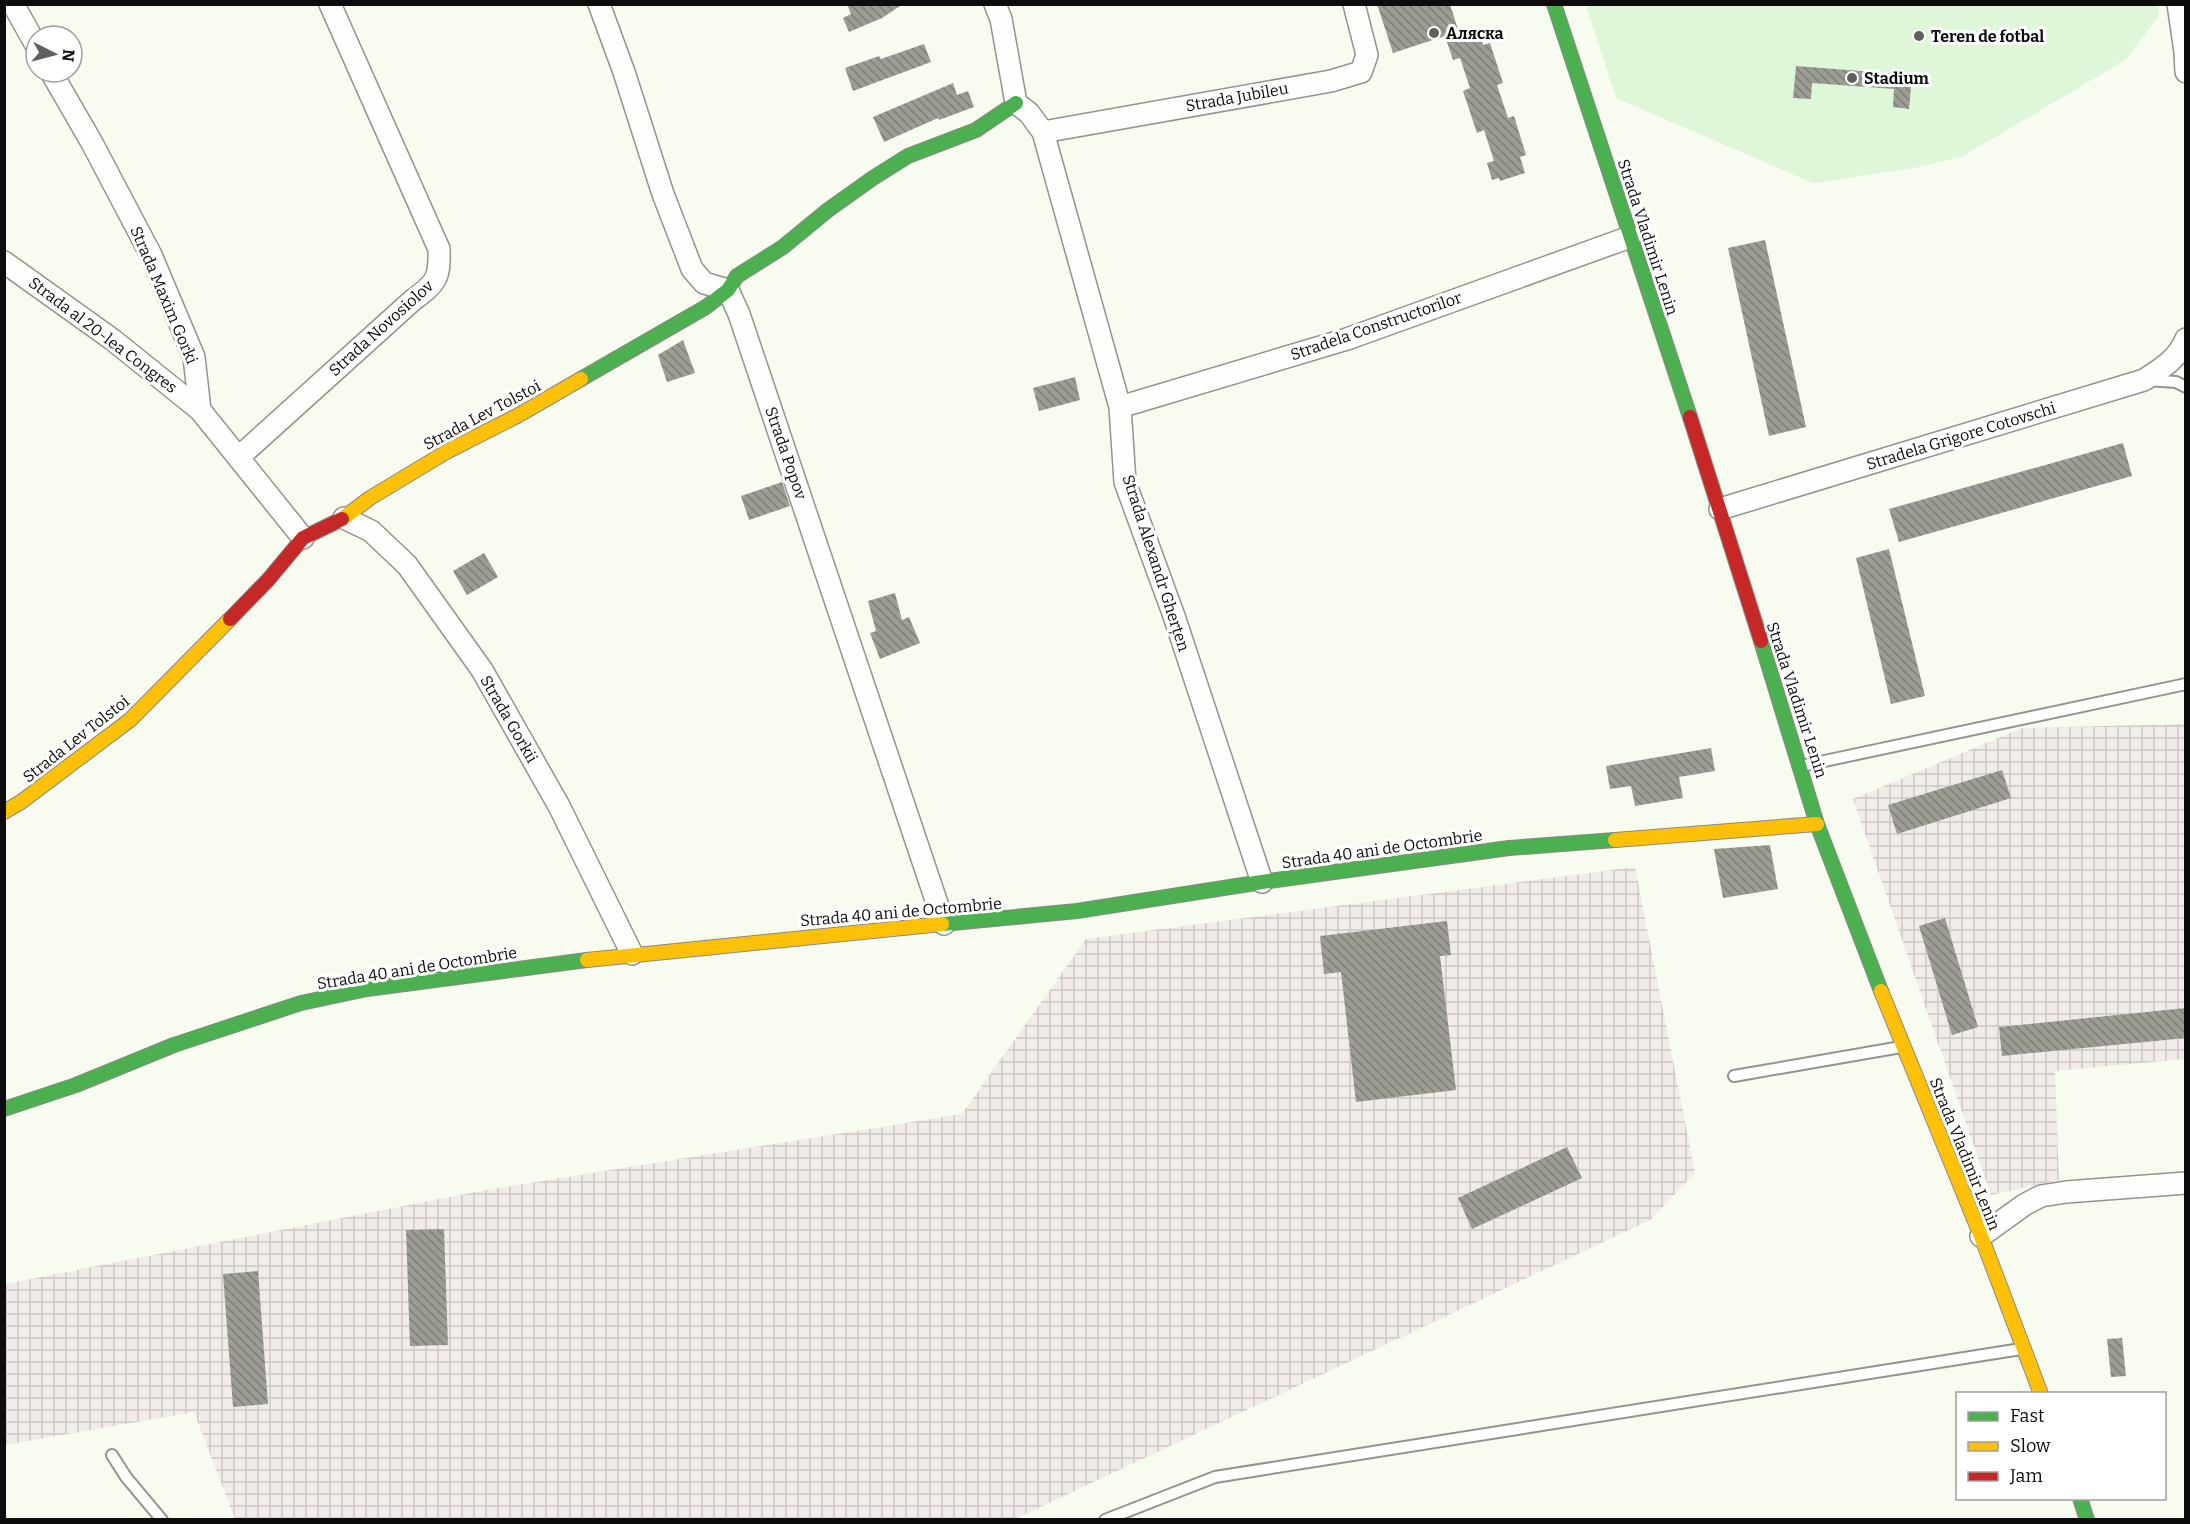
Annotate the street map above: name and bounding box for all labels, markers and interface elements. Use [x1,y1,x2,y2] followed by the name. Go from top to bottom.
[24,24,84,84] north arrow
[1446,24,1503,43] place label: Аляска
[1427,26,1441,40] marker: Аляска
[1931,27,2044,46] place label: Teren de fotbal
[1912,29,1926,43] marker: Teren de fotbal
[58,48,79,63] text: N
[1864,69,1930,88] place label: Stadium
[1845,71,1859,85] marker: Stadium
[1184,79,1290,115] street label: Strada Jubileu
[1614,157,1682,317] street label: Strada Vladimir Lenin
[126,223,202,367] street label: Strada Maxim Gorki
[25,273,181,397] street label: Strada al 20-lea Congres
[325,276,438,380] street label: Strada Novosiolov
[1288,288,1464,364] street label: Stradela Constructorilor
[420,376,544,454] street label: Strada Lev Tolstoi
[1864,398,2058,474] street label: Stradela Grigore Cotovschi
[761,404,811,503] street label: Strada Popov
[1117,472,1194,654] street label: Strada Alexandr Gherțen
[1763,620,1831,780] street label: Strada Vladimir Lenin
[476,672,542,766] street label: Strada Gorkii
[19,691,133,787] street label: Strada Lev Tolstoi
[1281,826,1483,872] street label: Strada 40 ani de Octombrie
[799,894,1003,930] street label: Strada 40 ani de Octombrie
[316,943,518,993] street label: Strada 40 ani de Octombrie
[1926,1075,2004,1233] street label: Strada Vladimir Lenin
[1956,1392,2166,1500] legend
[2010,1405,2045,1427] text: Fast
[2010,1435,2051,1457] text: Slow
[2009,1465,2043,1487] text: Jam

